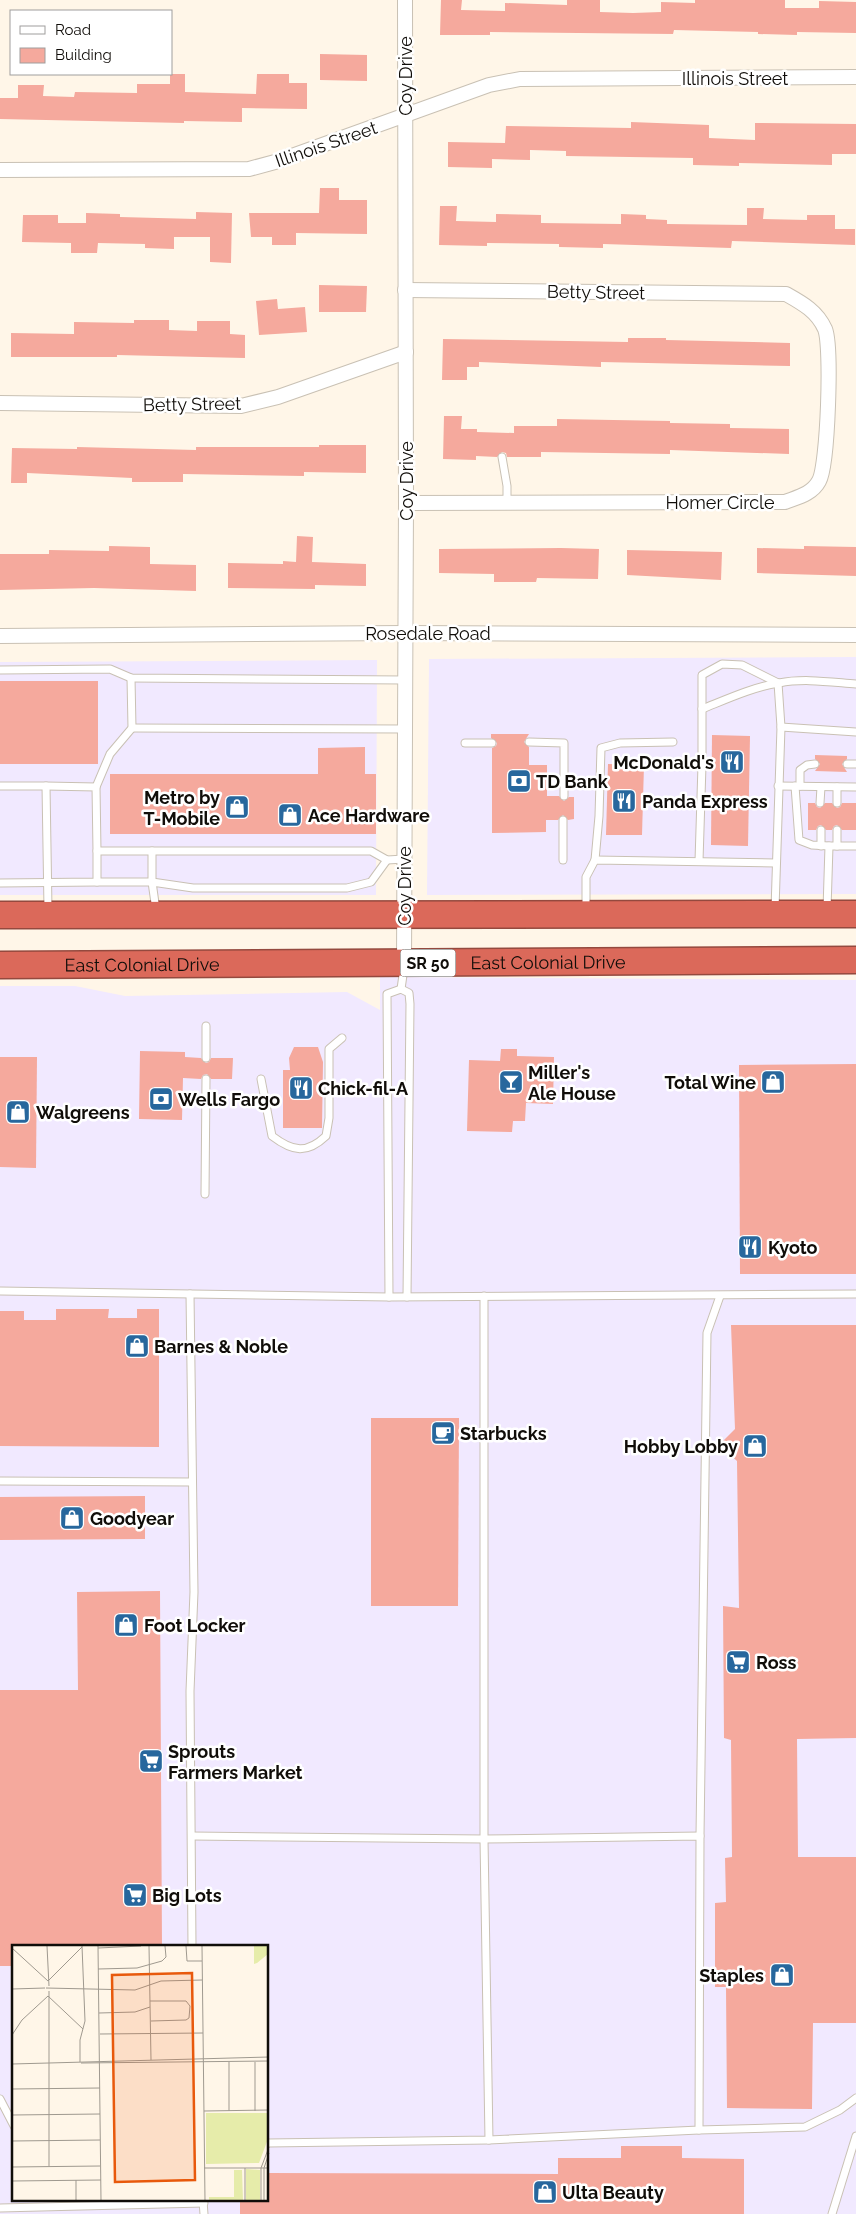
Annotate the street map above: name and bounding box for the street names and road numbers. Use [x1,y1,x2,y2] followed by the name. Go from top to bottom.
[395,36,416,116] street label: Coy Drive
[682,68,788,89] street label: Illinois Street
[272,117,380,171] street label: Illinois Street
[547,281,645,303] street label: Betty Street
[143,393,241,415] street label: Betty Street
[396,441,417,521] street label: Coy Drive
[665,492,775,513] street label: Homer Circle
[365,623,491,644] street label: Rosedale Road
[394,846,415,926] street label: Coy Drive
[400,950,456,976] road number: SR 50
[470,951,626,973] street label: East Colonial Drive
[64,953,220,975] street label: East Colonial Drive

